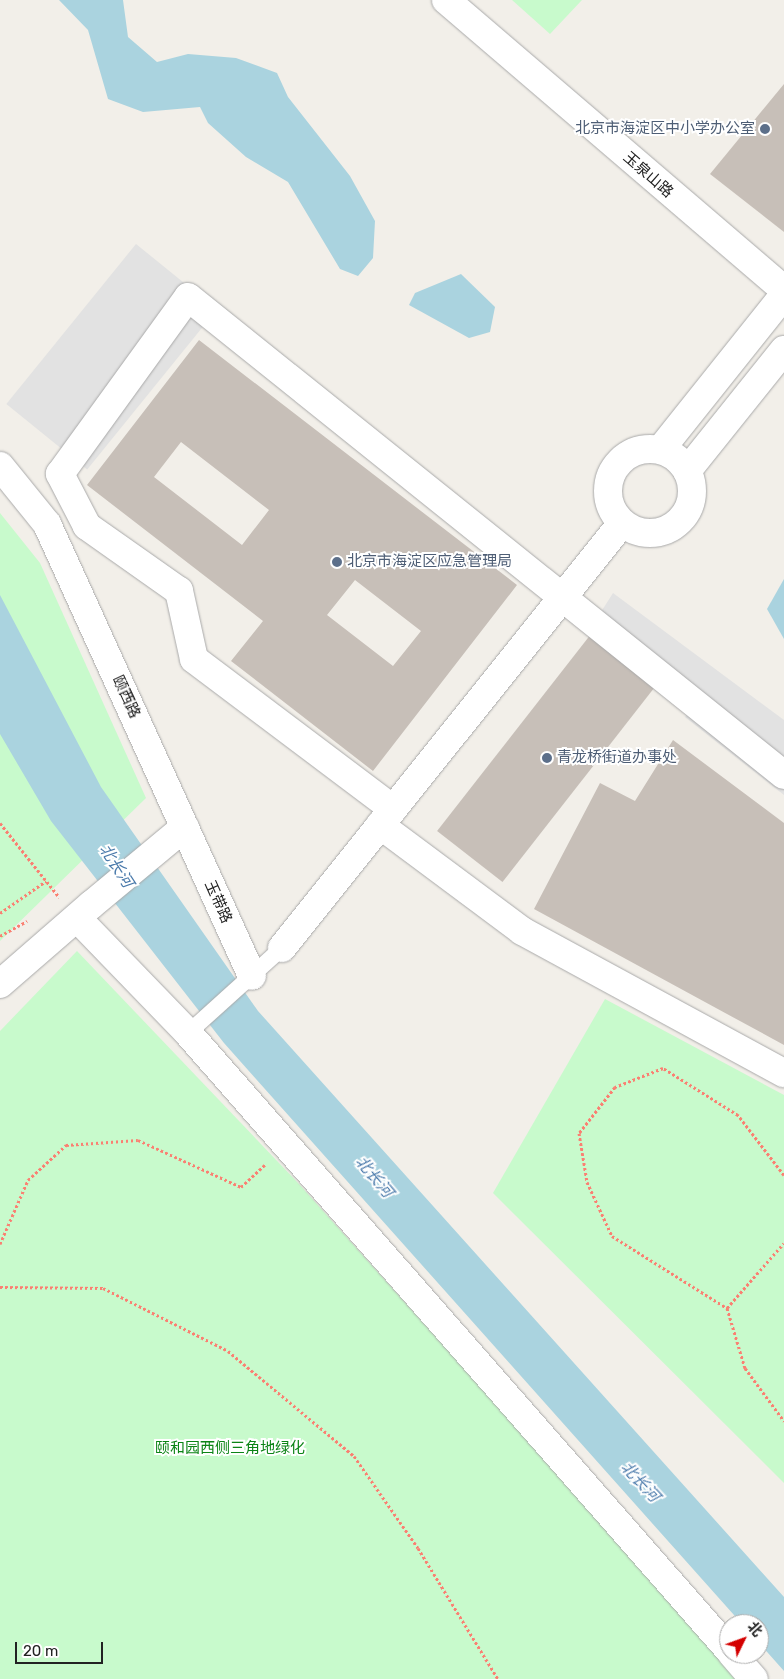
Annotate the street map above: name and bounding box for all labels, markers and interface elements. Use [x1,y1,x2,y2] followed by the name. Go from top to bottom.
[575,120,755,138] place label: 北京市海淀区中小学办公室
[759,123,771,135] marker: 北京市海淀区中小学办公室
[619,149,677,201] street label: 玉泉山路
[347,553,512,571] place label: 北京市海淀区应急管理局
[331,556,343,568] marker: 北京市海淀区应急管理局
[108,673,144,721] street label: 颐西路
[557,749,677,767] place label: 青龙桥街道办事处
[541,752,553,764] marker: 青龙桥街道办事处
[95,841,137,891] water label: 北长河
[201,878,235,926] street label: 玉带路
[351,1152,397,1202] water label: 北长河
[155,1440,305,1458] park label: 颐和园西侧三角地绿化
[617,1458,663,1506] water label: 北长河
[719,1614,769,1664] north arrow
[744,1618,766,1640] text: 北
[18,1632,105,1664] scale bar
[23,1642,58,1660] text: 20 m

